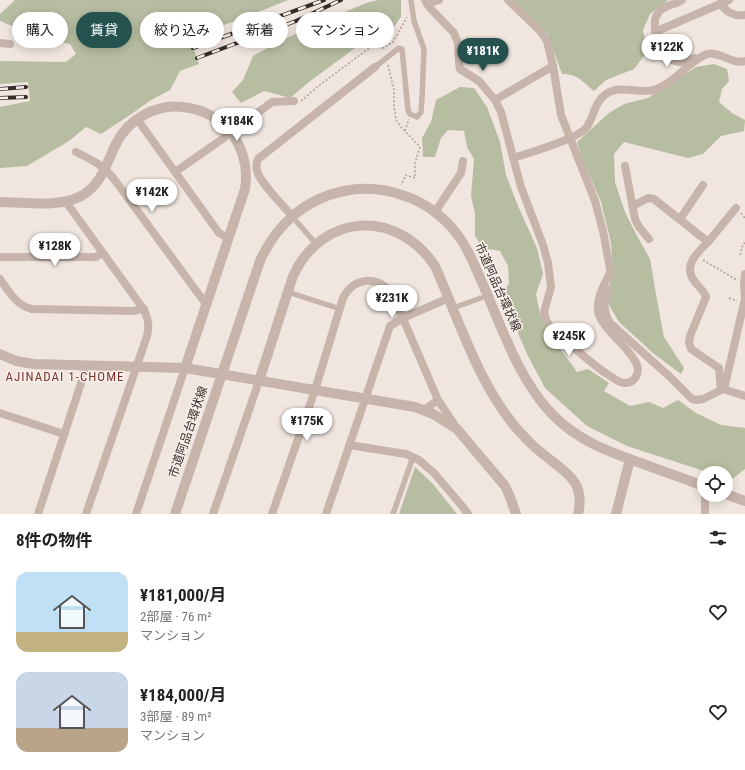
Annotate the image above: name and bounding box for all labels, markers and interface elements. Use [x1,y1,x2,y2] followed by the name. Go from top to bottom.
[12,12,68,48] chip: 購入
[76,12,132,48] chip: 賃貸
[140,12,224,48] chip: 絞り込み
[232,12,288,48] chip: 新着
[296,12,394,48] chip: マンション
[639,34,695,68] pin: ¥122K
[455,38,511,72] pin: ¥181K
[650,39,684,54] text: ¥122K
[466,43,500,58] text: ¥181K
[209,108,265,142] pin: ¥184K
[220,113,254,128] text: ¥184K
[124,179,180,213] pin: ¥142K
[135,184,169,199] text: ¥142K
[27,233,83,267] pin: ¥128K
[38,238,72,253] text: ¥128K
[472,240,524,334] street label: 市道阿品台環状線
[364,285,420,319] pin: ¥231K
[375,290,409,305] text: ¥231K
[541,323,597,357] pin: ¥245K
[552,328,586,343] text: ¥245K
[6,369,124,384] district label: AJINADAI 1-CHOME
[166,384,210,480] street label: 市道阿品台環状線
[279,408,335,442] pin: ¥175K
[290,413,324,428] text: ¥175K
[697,466,733,502] map controls
[697,466,733,502] button: locate
[707,527,729,549] icon: filters
[16,530,93,550] text: 8件の物件
[140,585,226,605] text: ¥181,000/月
[48,588,96,636] icon: home
[707,601,729,623] icon: heart
[140,609,211,624] text: 2部屋 · 76 m²
[140,628,205,643] text: マンション
[140,685,226,705] text: ¥184,000/月
[48,688,96,736] icon: home
[707,701,729,723] icon: heart
[140,709,211,724] text: 3部屋 · 89 m²
[140,728,205,743] text: マンション

